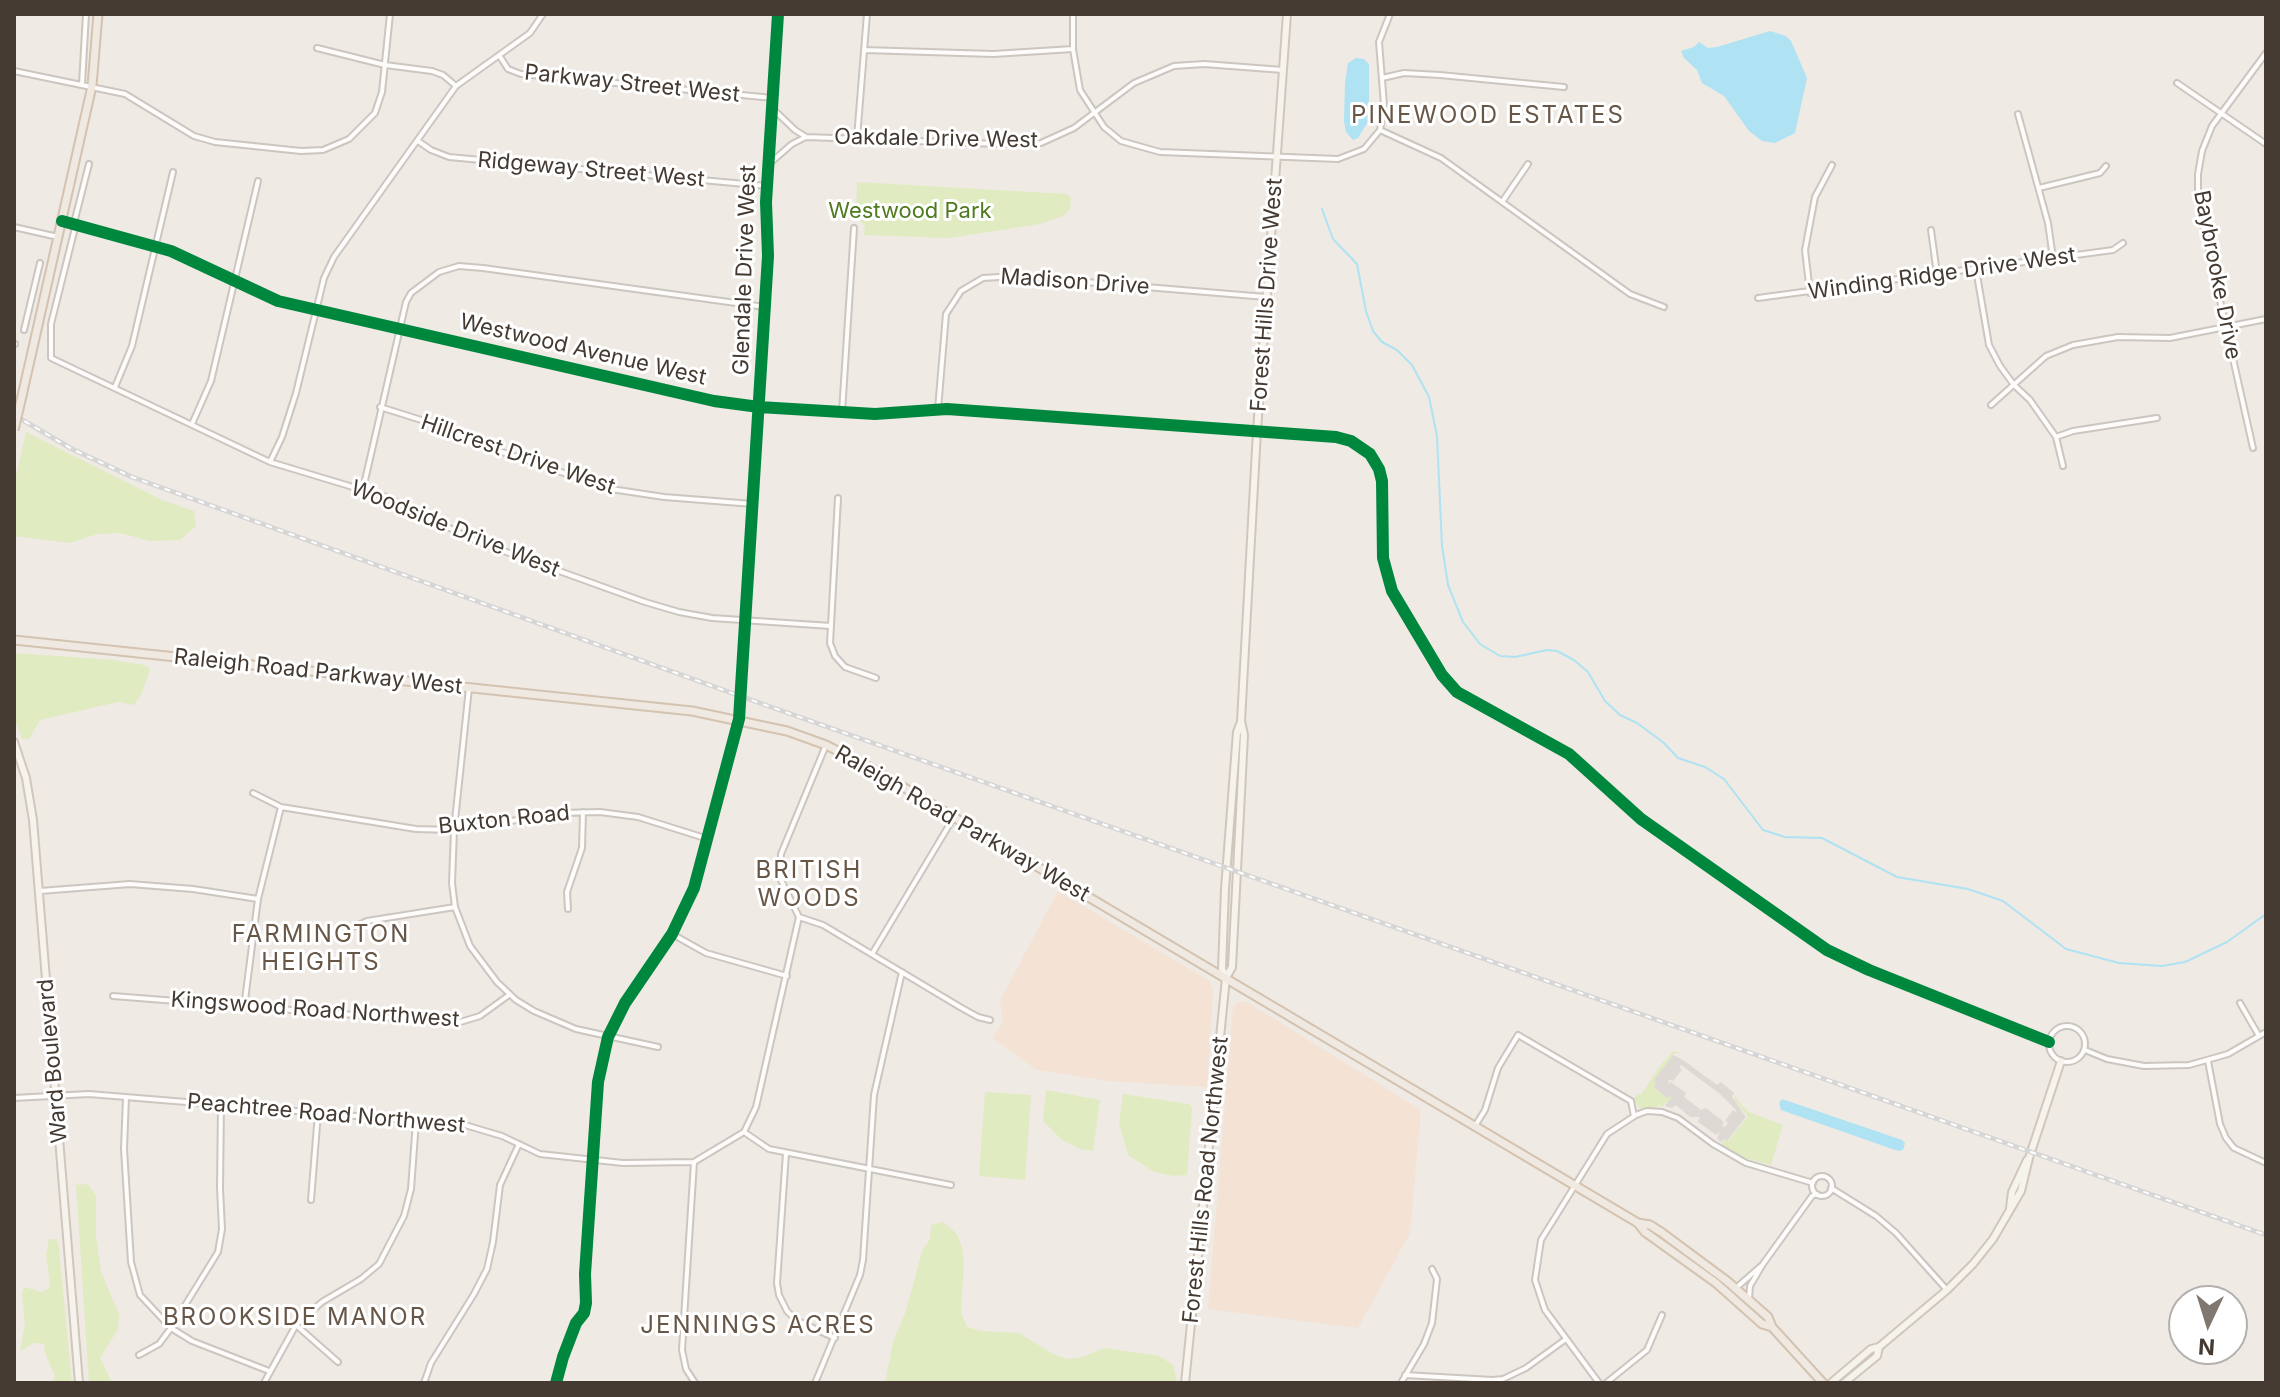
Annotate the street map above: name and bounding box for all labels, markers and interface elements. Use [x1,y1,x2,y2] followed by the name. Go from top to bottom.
[523,60,741,108] street label: Parkway Street West
[1351,102,1625,130] district label: PINEWOOD ESTATES
[834,124,1038,154] street label: Oakdale Drive West
[476,147,706,193] street label: Ridgeway Street West
[728,164,762,376] street label: Glendale Drive West
[1246,177,1288,413] street label: Forest Hills Drive West
[2188,188,2246,362] street label: Baybrooke Drive
[828,198,992,224] park label: Westwood Park
[1807,242,2077,306] street label: Winding Ridge Drive West
[999,264,1151,300] street label: Madison Drive
[457,309,709,391] street label: Westwood Avenue West
[417,409,619,501] street label: Hillcrest Drive West
[347,475,563,583] street label: Woodside Drive West
[173,644,463,700] street label: Raleigh Road Parkway West
[830,740,1094,908] street label: Raleigh Road Parkway West
[437,800,571,840] street label: Buxton Road
[756,857,862,913] district label: BRITISH WOODS
[232,921,410,977] district label: FARMINGTON HEIGHTS
[33,978,73,1144] street label: Ward Boulevard
[170,987,460,1033] street label: Kingswood Road Northwest
[1178,1035,1234,1325] street label: Forest Hills Road Northwest
[186,1089,466,1139] street label: Peachtree Road Northwest
[2168,1285,2248,1365] north arrow
[163,1304,427,1332] district label: BROOKSIDE MANOR
[640,1312,876,1340] district label: JENNINGS ACRES
[2197,1333,2216,1361] text: N

